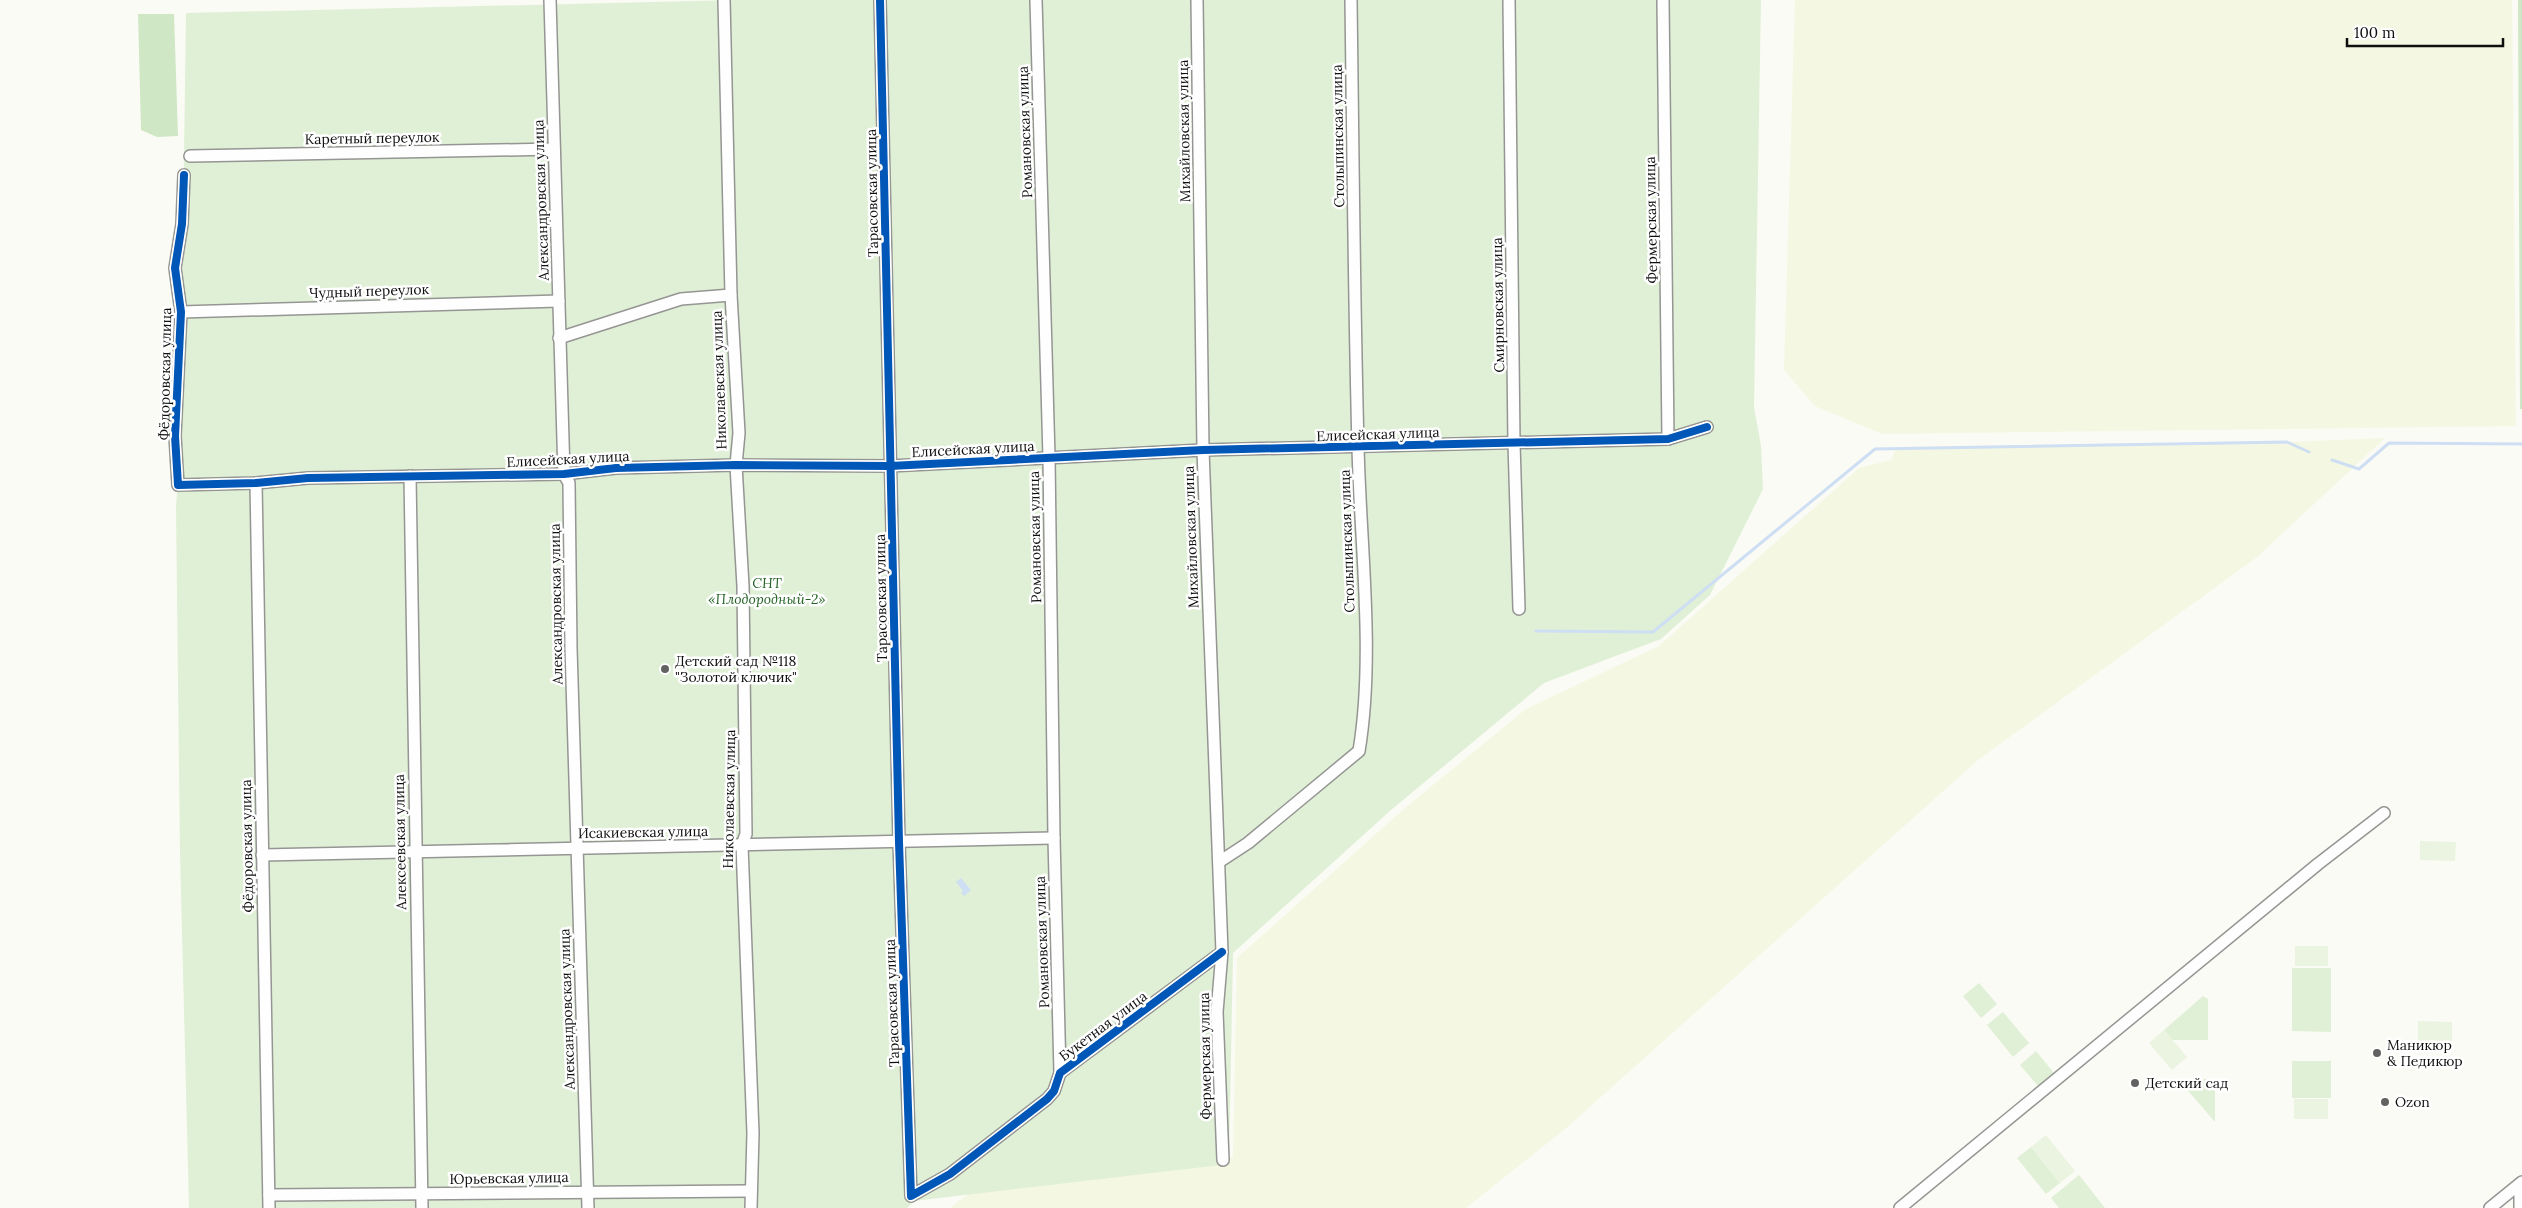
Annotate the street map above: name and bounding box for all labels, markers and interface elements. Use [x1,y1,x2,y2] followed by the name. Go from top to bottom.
[2347,15,2503,47] scale bar
[2354,23,2395,42] text: 100 m
[1174,60,1194,202] street label: Михайловская улица
[1328,64,1348,208] street label: Столыпинская улица
[1014,66,1036,198] street label: Романовская улица
[529,119,553,282] street label: Александровская улица
[305,128,440,148] street label: Каретный переулок
[862,129,882,257] street label: Тарасовская улица
[1641,156,1661,284] street label: Фермерская улица
[1488,237,1508,373] street label: Смирновская улица
[309,280,430,302] street label: Чудный переулок
[155,307,175,441] street label: Фёдоровская улица
[708,310,730,450] street label: Николаевская улица
[1316,423,1440,445] street label: Елисейская улица
[911,437,1035,461] street label: Елисейская улица
[506,447,630,471] street label: Елисейская улица
[1180,465,1202,609] street label: Михайловская улица
[1336,469,1358,613] street label: Столыпинская улица
[1025,471,1045,603] street label: Романовская улица
[546,523,566,686] street label: Александровская улица
[871,534,891,662] street label: Тарасовская улица
[708,574,826,608] park label: СНТ «Плодородный-2»
[675,652,797,686] place label: Детский сад №118 "Золотой ключик"
[659,663,671,675] marker: Детский сад №118 "Золотой ключик"
[719,729,739,869] street label: Николаевская улица
[390,774,410,911] street label: Алексеевская улица
[237,779,257,913] street label: Фёдоровская улица
[578,822,708,842] street label: Исакиевская улица
[1031,876,1053,1008] street label: Романовская улица
[555,928,579,1091] street label: Александровская улица
[881,939,903,1067] street label: Тарасовская улица
[1055,987,1151,1065] street label: Букетная улица
[1195,992,1215,1120] street label: Фермерская улица
[2387,1036,2463,1070] place label: Маникюр & Педикюр
[2371,1047,2383,1059] marker: Маникюр & Педикюр
[2145,1074,2228,1092] place label: Детский сад
[2129,1077,2141,1089] marker: Детский сад
[2395,1093,2430,1111] place label: Ozon
[2379,1096,2391,1108] marker: Ozon
[449,1168,569,1188] street label: Юрьевская улица

